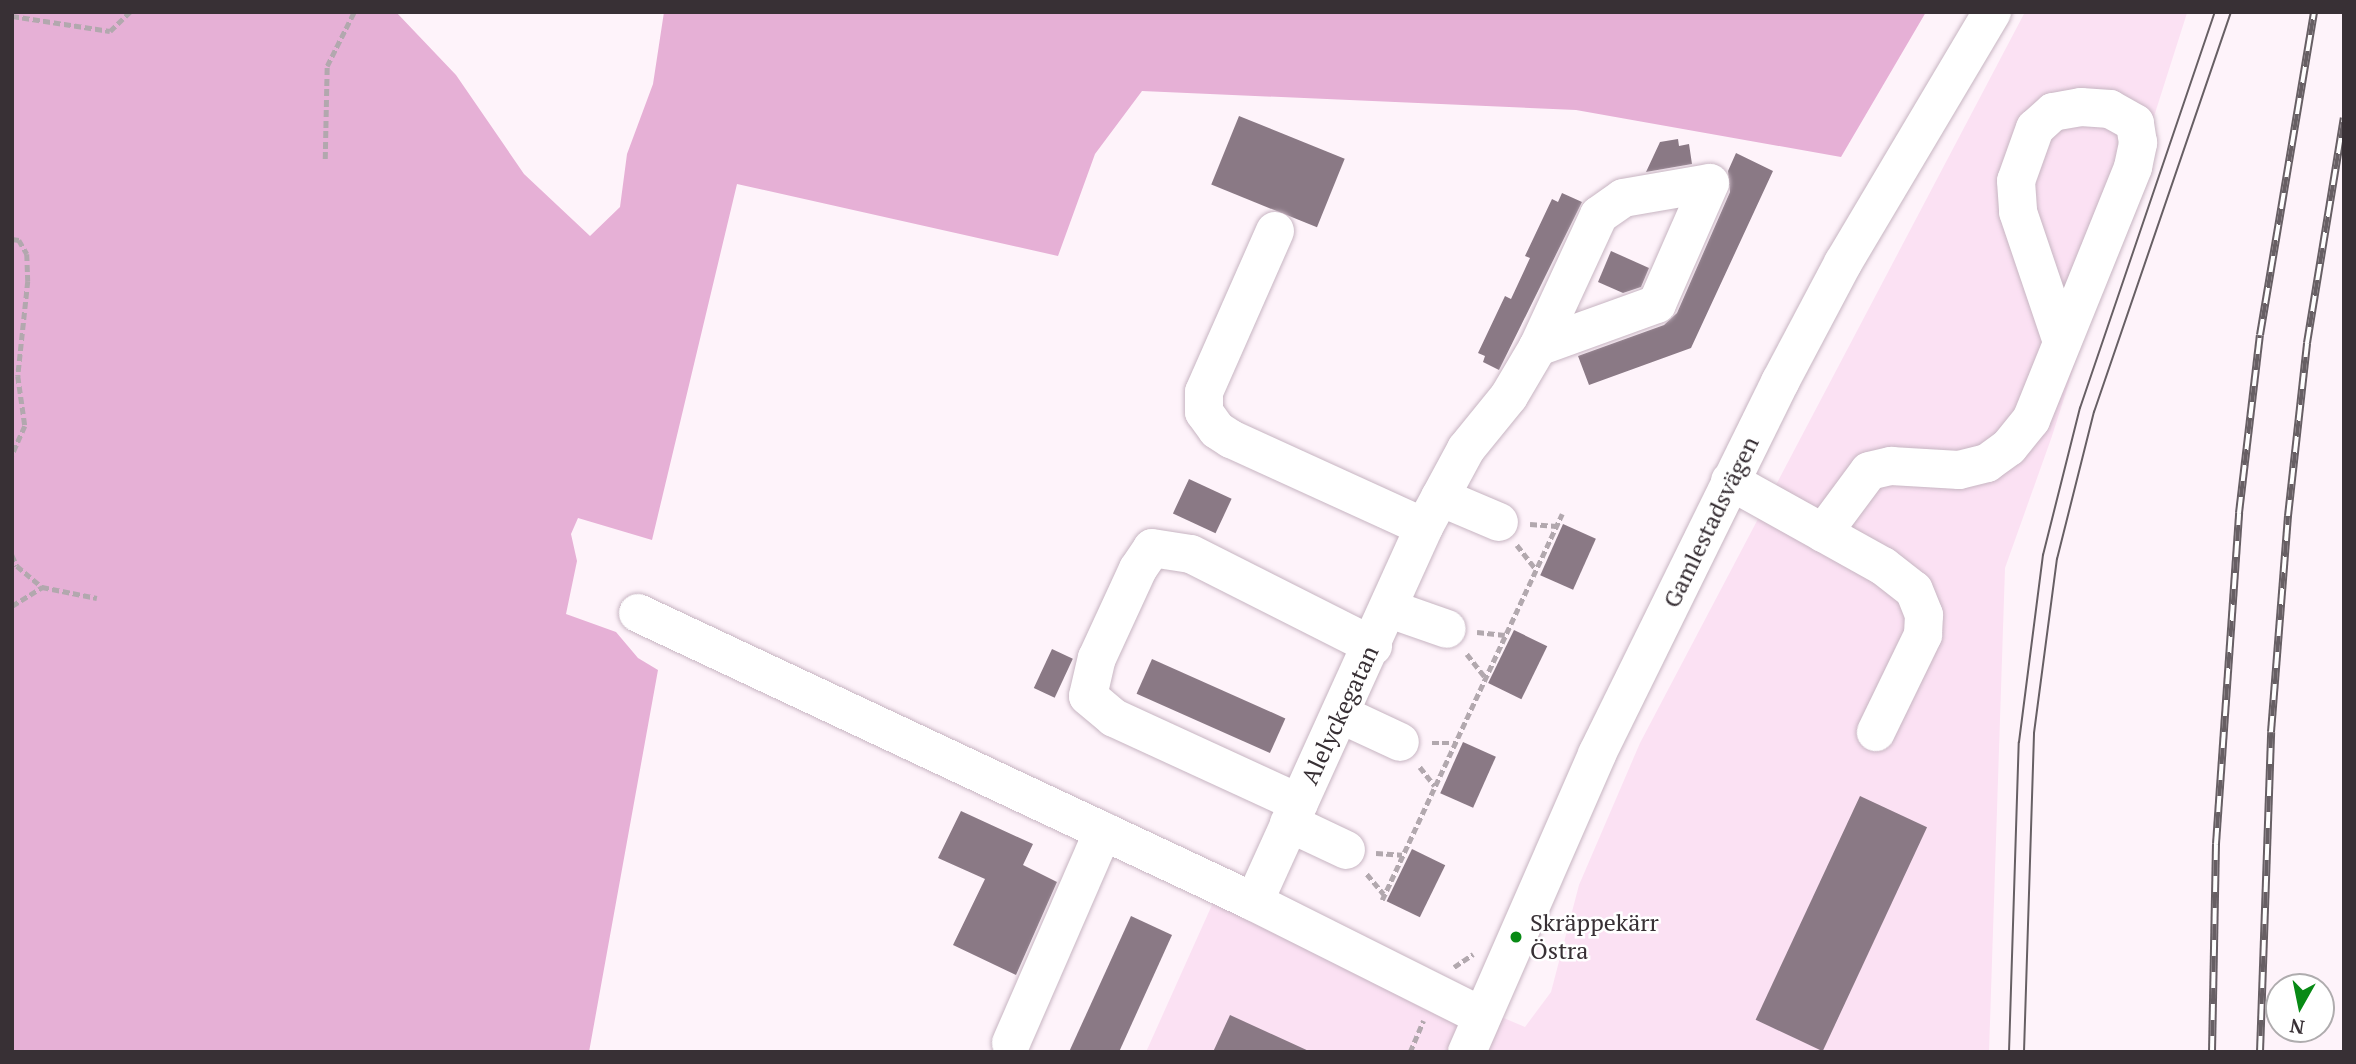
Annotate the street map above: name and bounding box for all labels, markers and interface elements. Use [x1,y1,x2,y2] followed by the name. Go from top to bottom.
[1657,432,1765,612] street label: Gamlestadsvägen
[1295,641,1385,789] street label: Alelyckegatan
[1530,909,1659,965] place label: Skräppekärr Östra
[1508,929,1524,945] marker: Skräppekärr Östra
[2265,973,2335,1043] north arrow
[2288,1014,2306,1041] text: N

